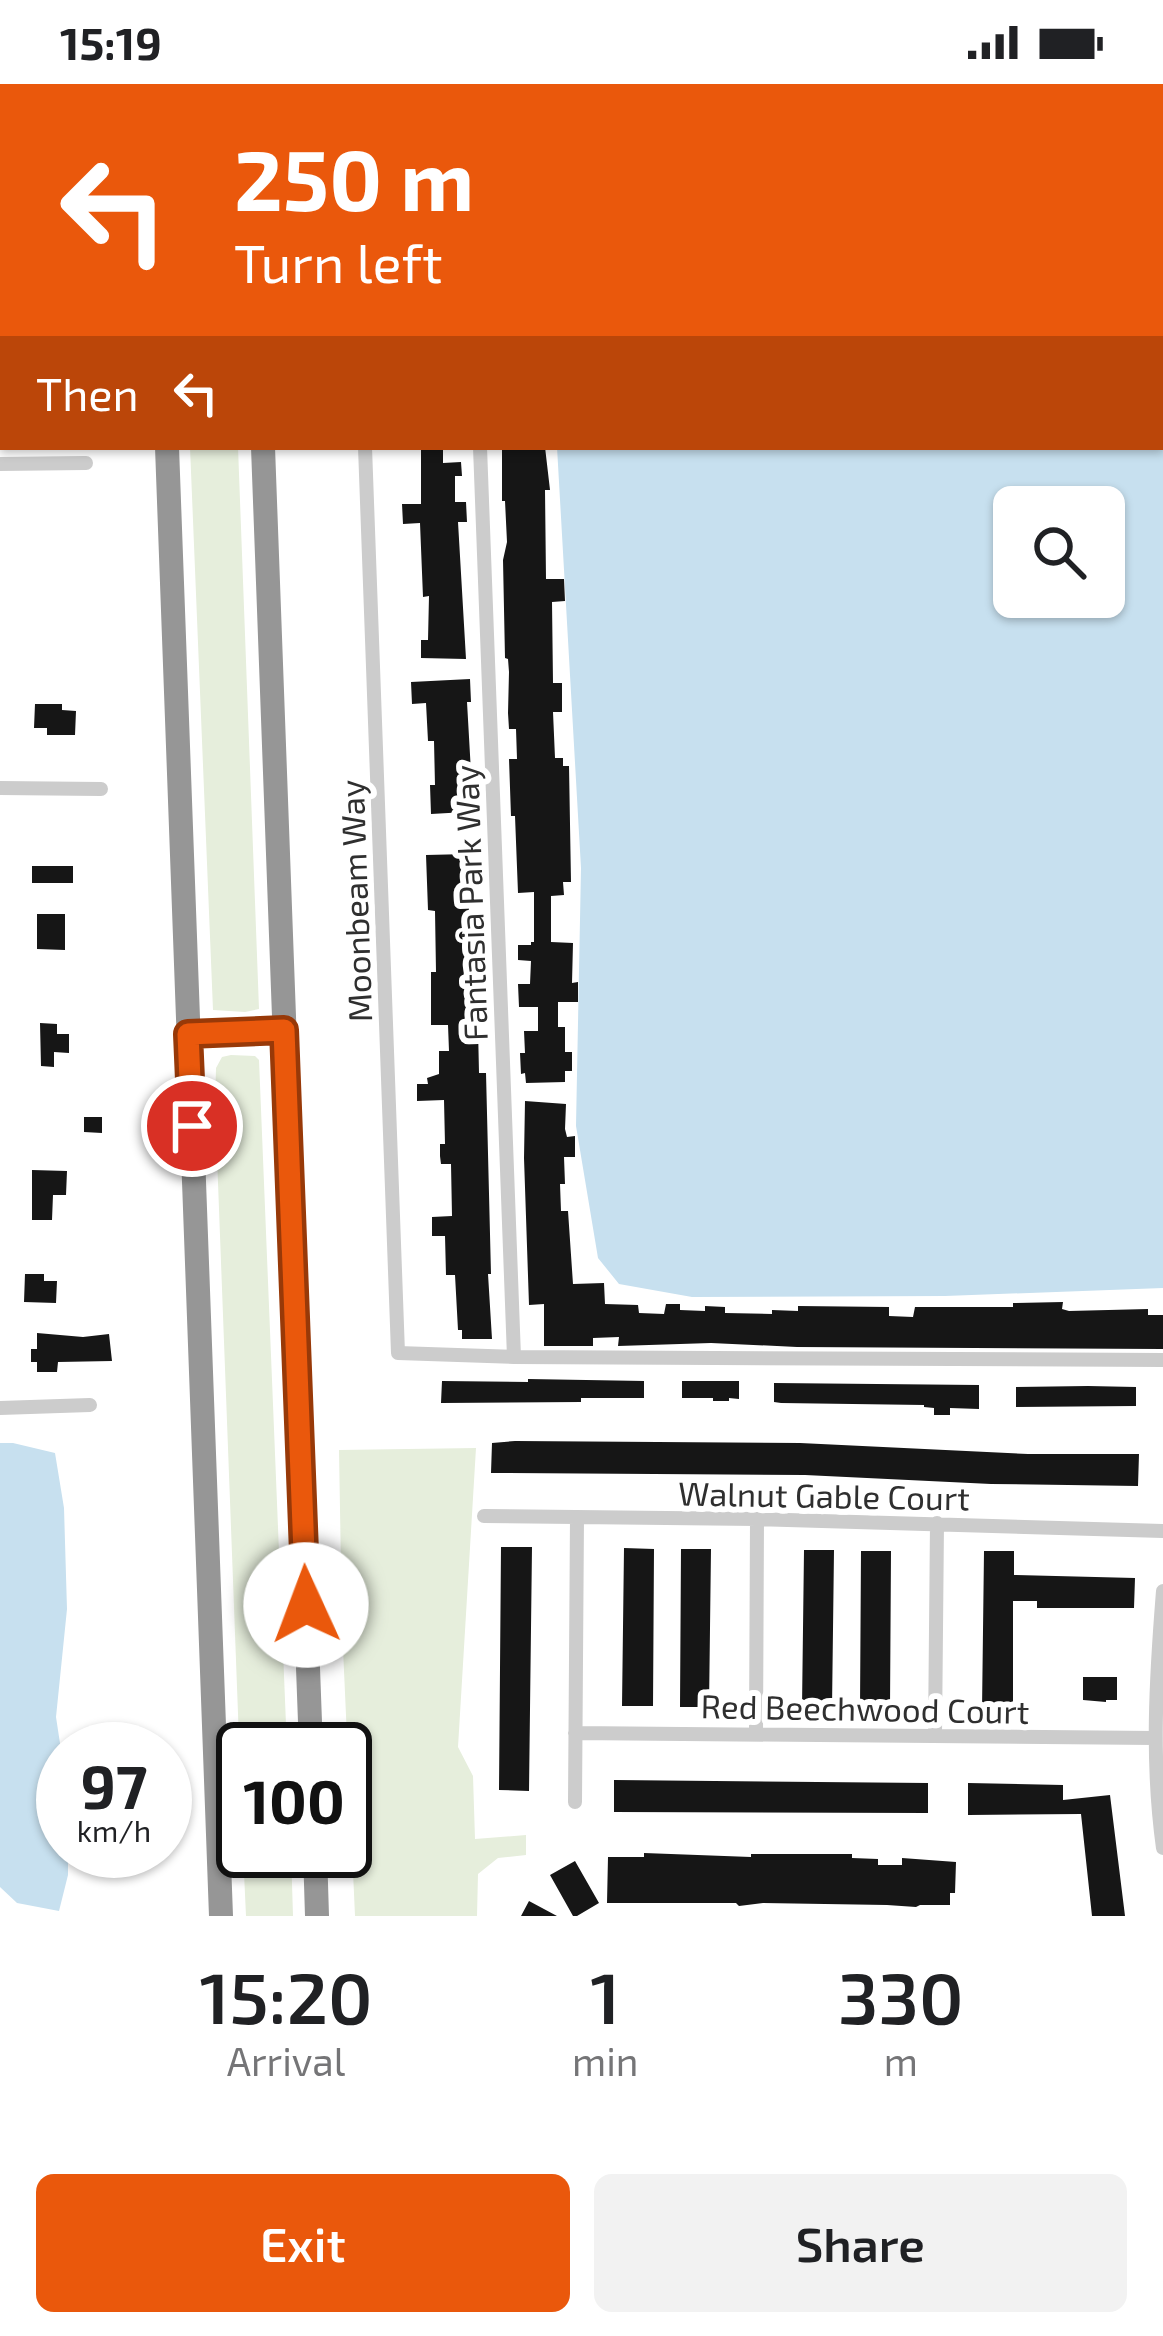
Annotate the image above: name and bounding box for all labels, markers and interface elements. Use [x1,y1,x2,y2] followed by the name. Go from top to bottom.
[60,15,162,69] text: 15:19
[234,127,474,228] text: 250 m
[36,132,192,288] icon: left
[234,229,443,294] text: Turn left
[163,360,229,426] icon: left
[36,366,139,420] text: Then
[993,486,1125,618] map controls
[993,486,1125,618] button: search
[445,764,495,1042] street label: Fantasia Park Way
[331,779,379,1023] street label: Moonbeam Way
[141,1075,243,1177] pin
[159,1093,225,1159] icon: arrive
[678,1472,970,1518] street label: Walnut Gable Court
[243,1542,369,1668] position arrow
[700,1685,1030,1731] street label: Red Beechwood Court
[216,1722,372,1878] speed limit sign: 100
[80,1749,148,1821] text: 97
[77,1812,151,1848] text: km/h
[199,1952,373,2038] text: 15:20
[590,1952,620,2038] text: 1
[838,1952,963,2038] text: 330
[227,2037,345,2084] text: Arrival
[572,2037,639,2084] text: min
[884,2037,918,2084] text: m
[36,2174,570,2312] button: Exit
[594,2174,1127,2312] button: Share

